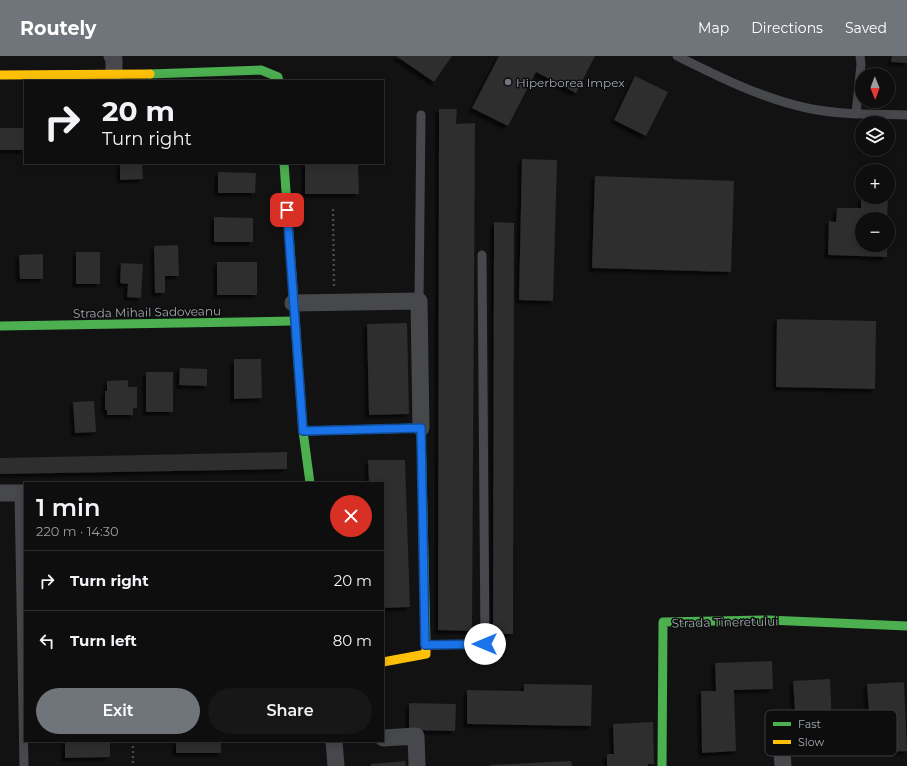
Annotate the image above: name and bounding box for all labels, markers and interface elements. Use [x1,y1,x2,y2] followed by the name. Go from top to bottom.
[20,17,96,40] text: Routely
[698,19,729,37] text: Map
[751,19,823,37] text: Directions
[845,19,887,37] text: Saved
[855,68,895,108] north arrow
[855,68,895,252] map controls
[516,75,625,90] place label: Hiperborea Impex
[503,77,513,87] marker: Hiperborea Impex
[102,94,175,128] text: 20 m
[36,96,88,148] icon: right
[855,116,895,156] button: layers
[102,128,192,150] text: Turn right
[855,164,895,204] button: +
[270,193,304,227] pin
[276,199,298,221] icon: arrive
[855,212,895,252] button: −
[73,303,221,321] street label: Strada Mihail Sadoveanu
[36,493,100,522] text: 1 min
[330,495,372,537] button: close
[36,523,119,539] text: 220 m · 14:30
[36,570,58,592] icon: right
[70,571,149,590] text: Turn right
[334,571,372,590] text: 20 m
[671,614,779,630] street label: Strada Tineretului
[464,623,506,665] position arrow
[36,630,58,652] icon: left
[70,631,137,650] text: Turn left
[333,631,372,650] text: 80 m
[36,688,200,734] button: Exit
[208,688,372,734] button: Share
[765,710,897,756] legend
[798,717,822,731] text: Fast
[798,735,824,749] text: Slow

